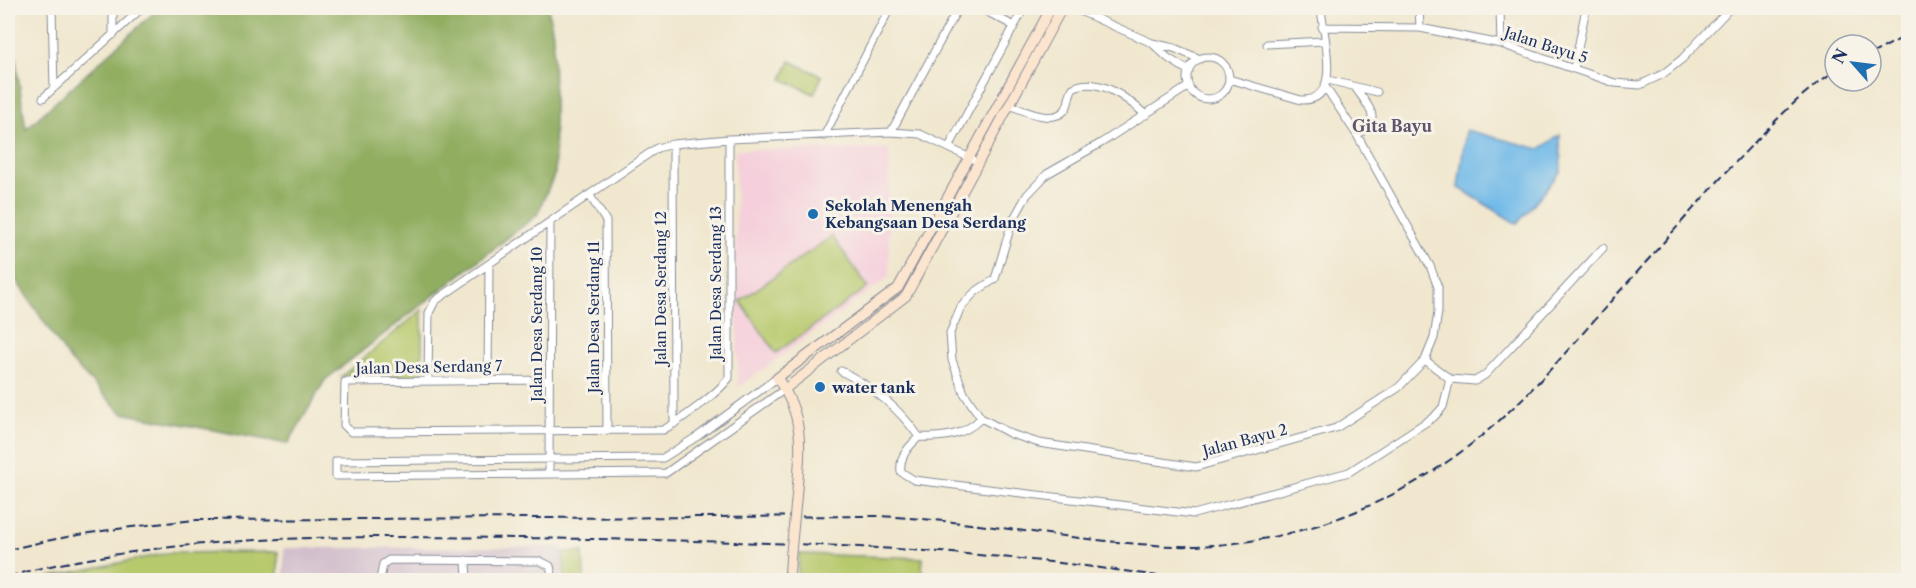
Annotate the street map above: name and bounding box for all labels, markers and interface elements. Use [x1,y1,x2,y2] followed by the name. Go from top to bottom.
[1500,22,1590,67] street label: Jalan Bayu 5
[1823,33,1883,93] north arrow
[1828,45,1852,67] text: N
[1352,116,1432,136] district label: Gita Bayu
[825,196,1026,232] place label: Sekolah Menengah Kebangsaan Desa Serdang
[706,206,725,362] street label: Jalan Desa Serdang 13
[806,207,820,221] marker: Sekolah Menengah Kebangsaan Desa Serdang
[651,211,670,367] street label: Jalan Desa Serdang 12
[584,240,603,395] street label: Jalan Desa Serdang 11
[527,246,546,404] street label: Jalan Desa Serdang 10
[353,356,503,378] street label: Jalan Desa Serdang 7
[831,378,917,397] place label: water tank
[813,380,827,394] marker: water tank
[1199,420,1289,461] street label: Jalan Bayu 2

